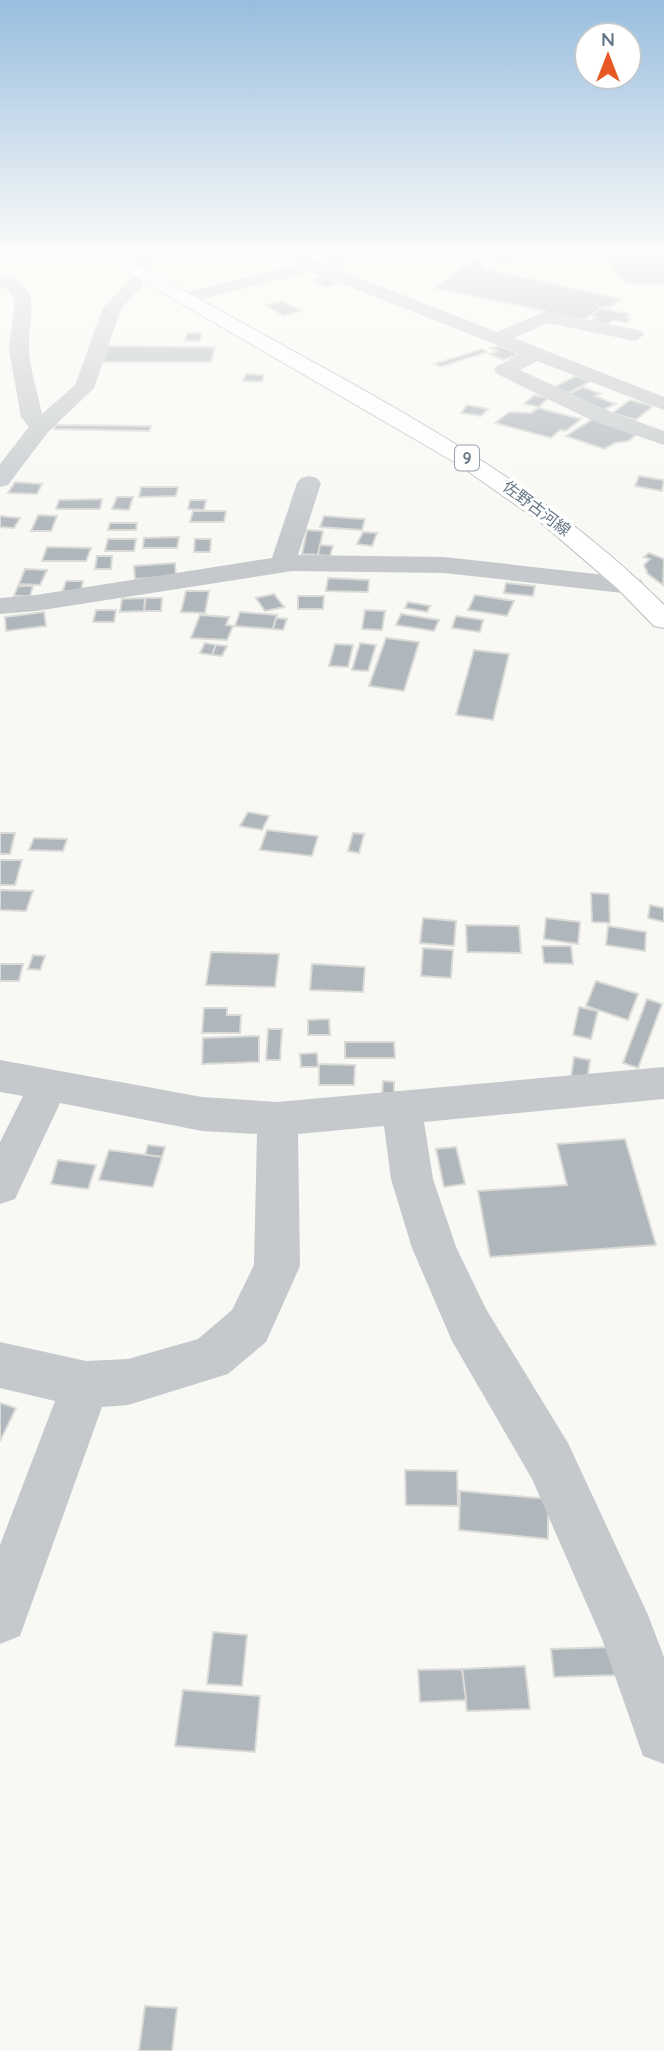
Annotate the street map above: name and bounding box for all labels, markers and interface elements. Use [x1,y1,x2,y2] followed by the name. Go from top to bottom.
[573,21,643,91] north arrow
[601,27,615,51] text: N
[455,446,479,471] road number: 9
[499,476,575,540] street label: 佐野古河線

